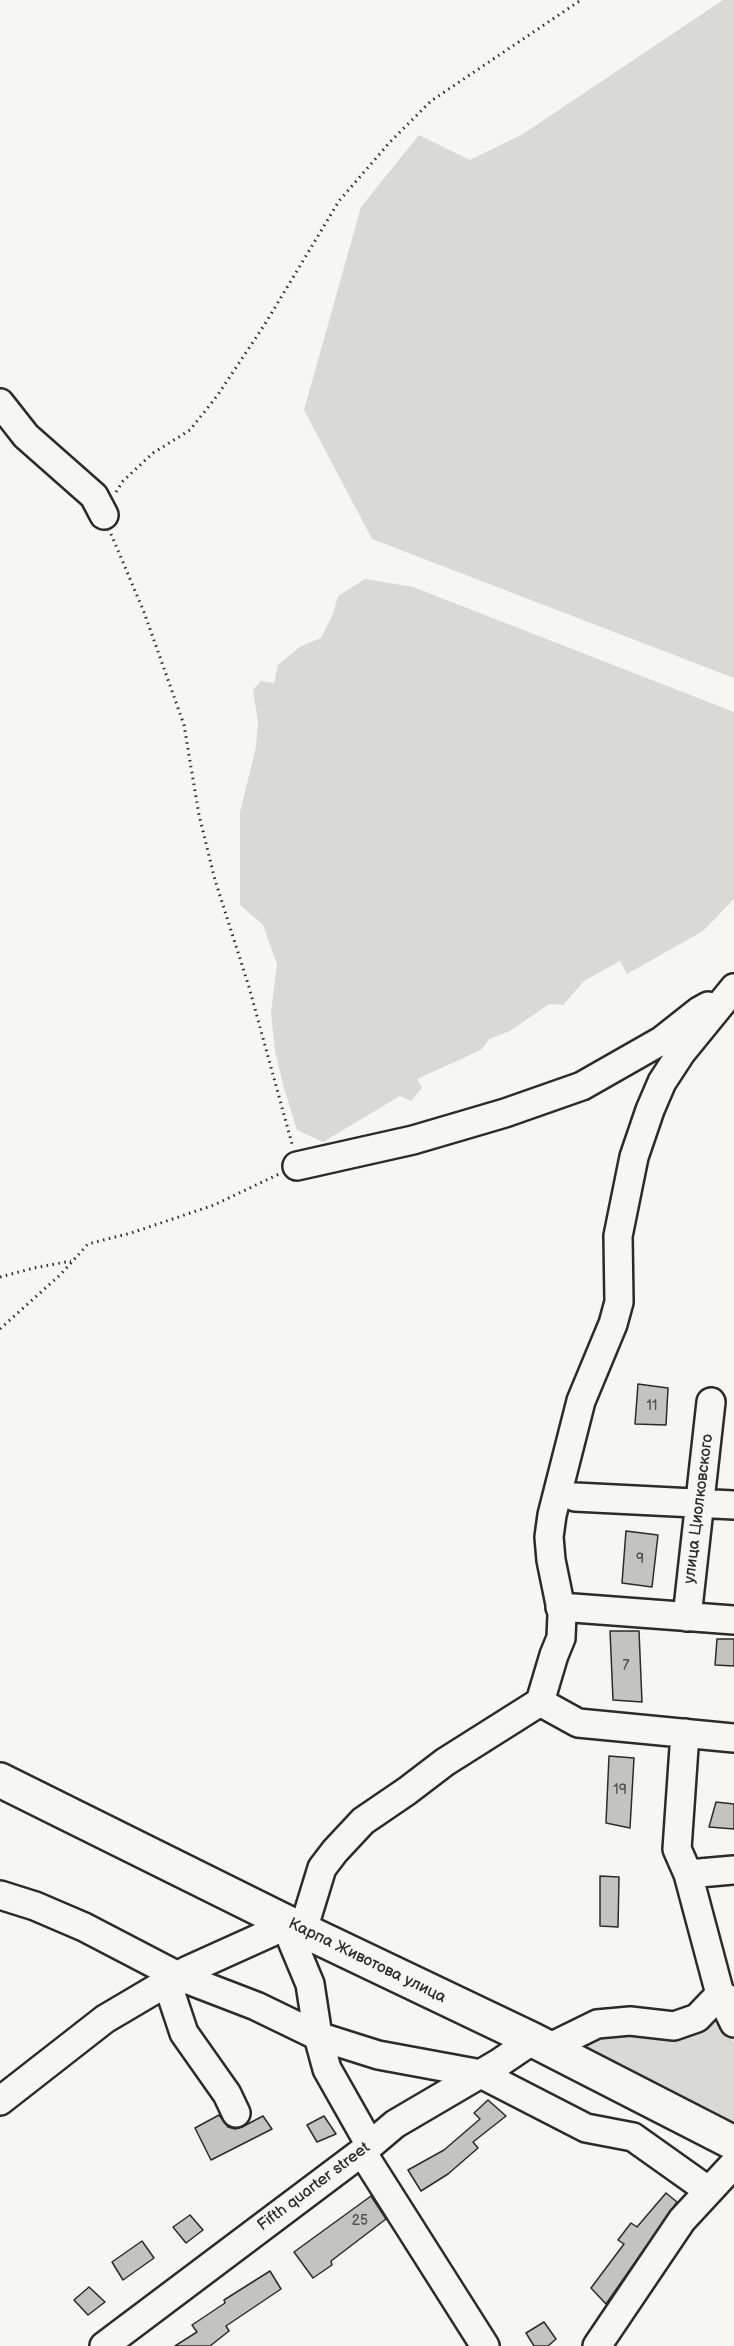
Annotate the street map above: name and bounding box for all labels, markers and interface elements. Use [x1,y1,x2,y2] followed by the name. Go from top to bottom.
[647,1398,657,1414] house number: 11
[680,1433,718,1585] street label: улица Циолковского
[636,1551,644,1567] house number: 9
[623,1658,629,1674] house number: 7
[613,1782,627,1798] house number: 19
[285,1914,449,2008] street label: Карпа Животова улица
[254,2138,374,2236] street label: Fifth quarter street
[352,2213,368,2229] house number: 25

